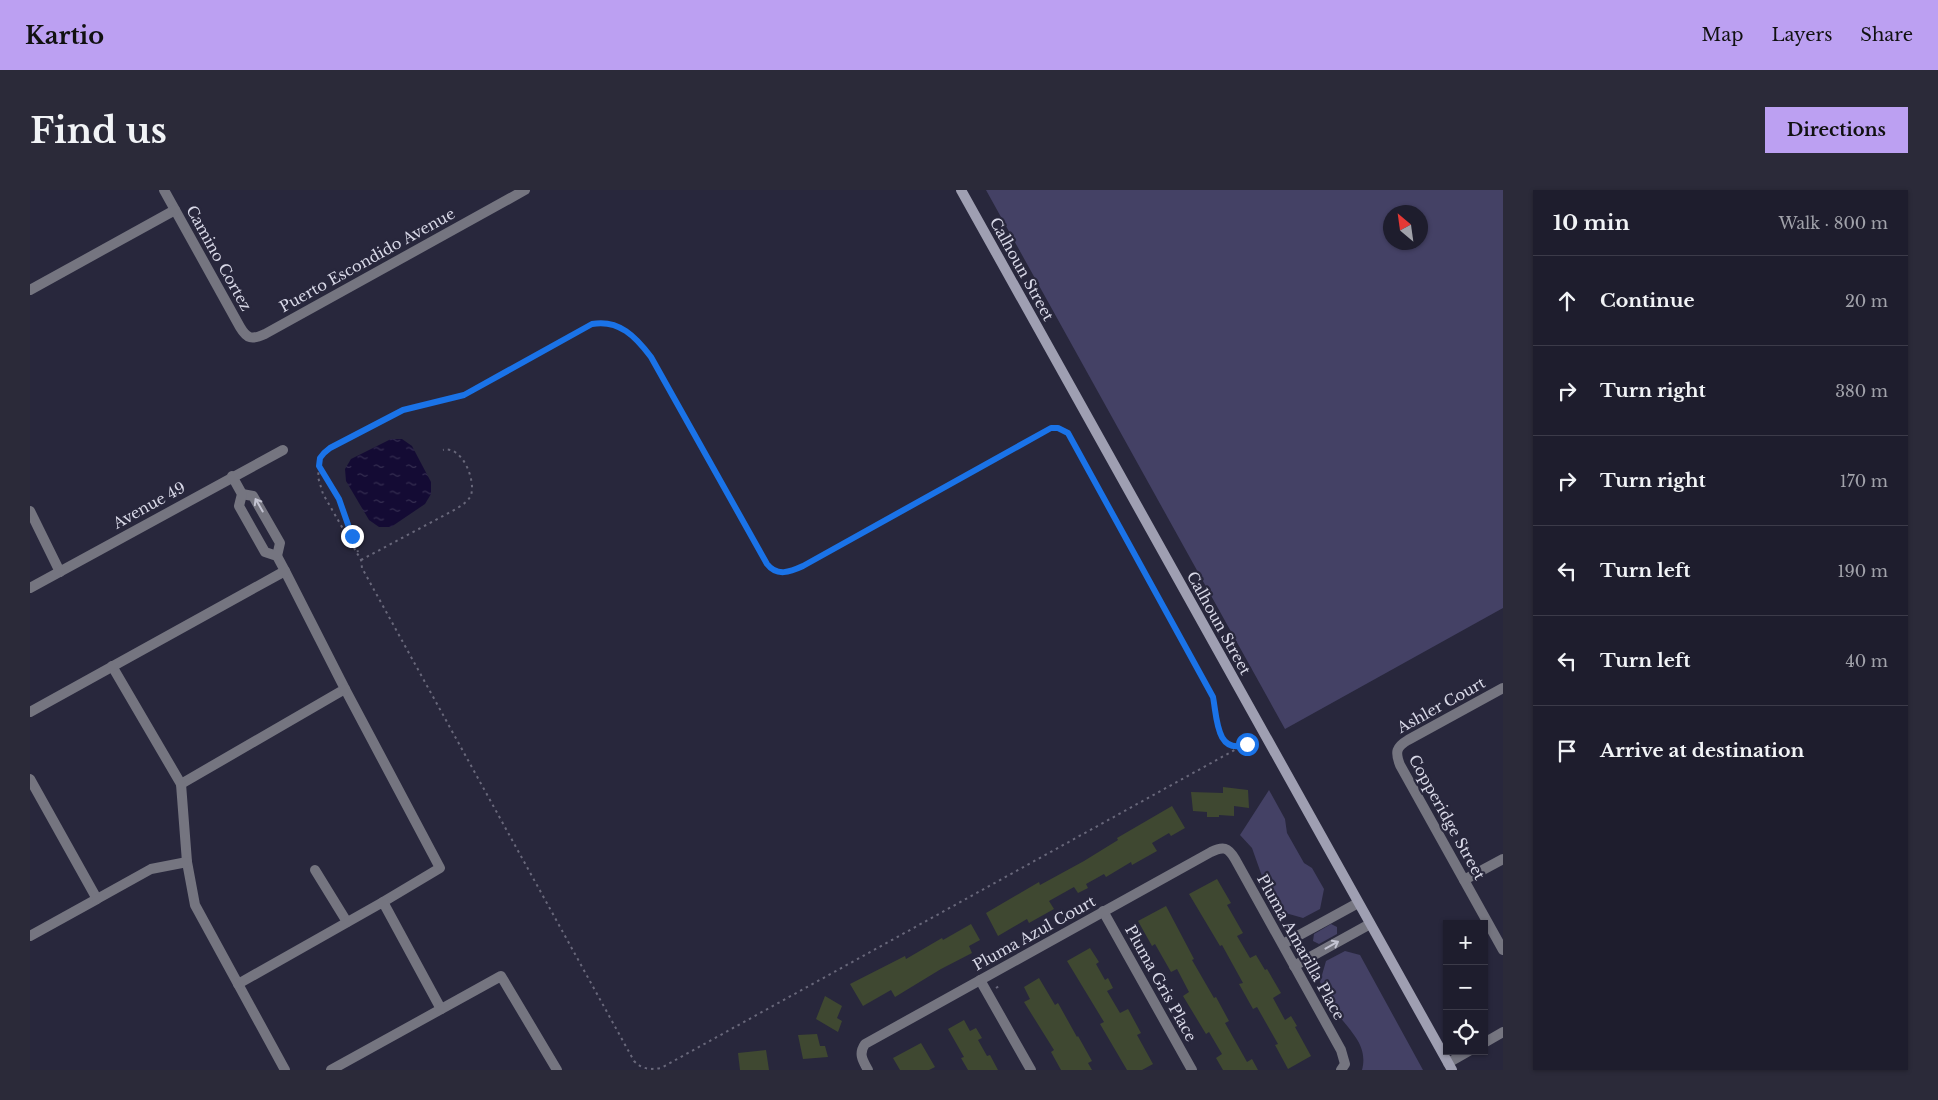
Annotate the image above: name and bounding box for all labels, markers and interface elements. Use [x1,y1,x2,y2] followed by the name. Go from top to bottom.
[25,21,104,50] text: Kartio
[1702,24,1743,46] text: Map
[1771,24,1832,46] text: Layers
[1860,24,1913,46] text: Share
[1765,107,1908,153] button: Directions
[30,109,167,152] text: Find us
[182,202,256,314] street label: Camino Cortez
[276,204,458,316] street label: Puerto Escondido Avenue
[1383,205,1428,250] north arrow
[1553,210,1630,236] text: 10 min
[1779,213,1888,233] text: Walk · 800 m
[986,214,1058,324] street label: Calhoun Street
[1553,287,1581,315] icon: ahead
[1600,289,1695,312] text: Continue
[1845,291,1888,311] text: 20 m
[1553,377,1581,405] icon: right
[1600,379,1706,402] text: Turn right
[1835,381,1888,401] text: 380 m
[1553,467,1581,495] icon: right
[1600,469,1706,492] text: Turn right
[1840,471,1888,491] text: 170 m
[109,477,189,533] street label: Avenue 49
[253,499,263,513] one-way arrow
[341,525,364,548] route end
[1553,557,1581,585] icon: left
[1600,559,1691,582] text: Turn left
[1837,561,1888,581] text: 190 m
[1183,568,1255,678] street label: Calhoun Street
[1553,647,1581,675] icon: left
[1600,649,1691,672] text: Turn left
[1845,651,1888,671] text: 40 m
[1393,673,1489,738] street label: Ashler Court
[1236,733,1259,756] route start
[1553,737,1581,765] icon: arrive
[1600,739,1804,762] text: Arrive at destination
[1405,751,1489,883] street label: Copperidge Street
[1253,871,1349,1023] street label: Pluma Amarilla Place
[969,891,1099,975] street label: Pluma Azul Court
[1443,920,1488,1055] map controls
[1443,920,1488,965] button: +
[1121,921,1201,1045] street label: Pluma Gris Place
[1325,939,1339,949] one-way arrow
[1443,965,1488,1010] button: −
[1443,1010,1488,1055] button: locate

